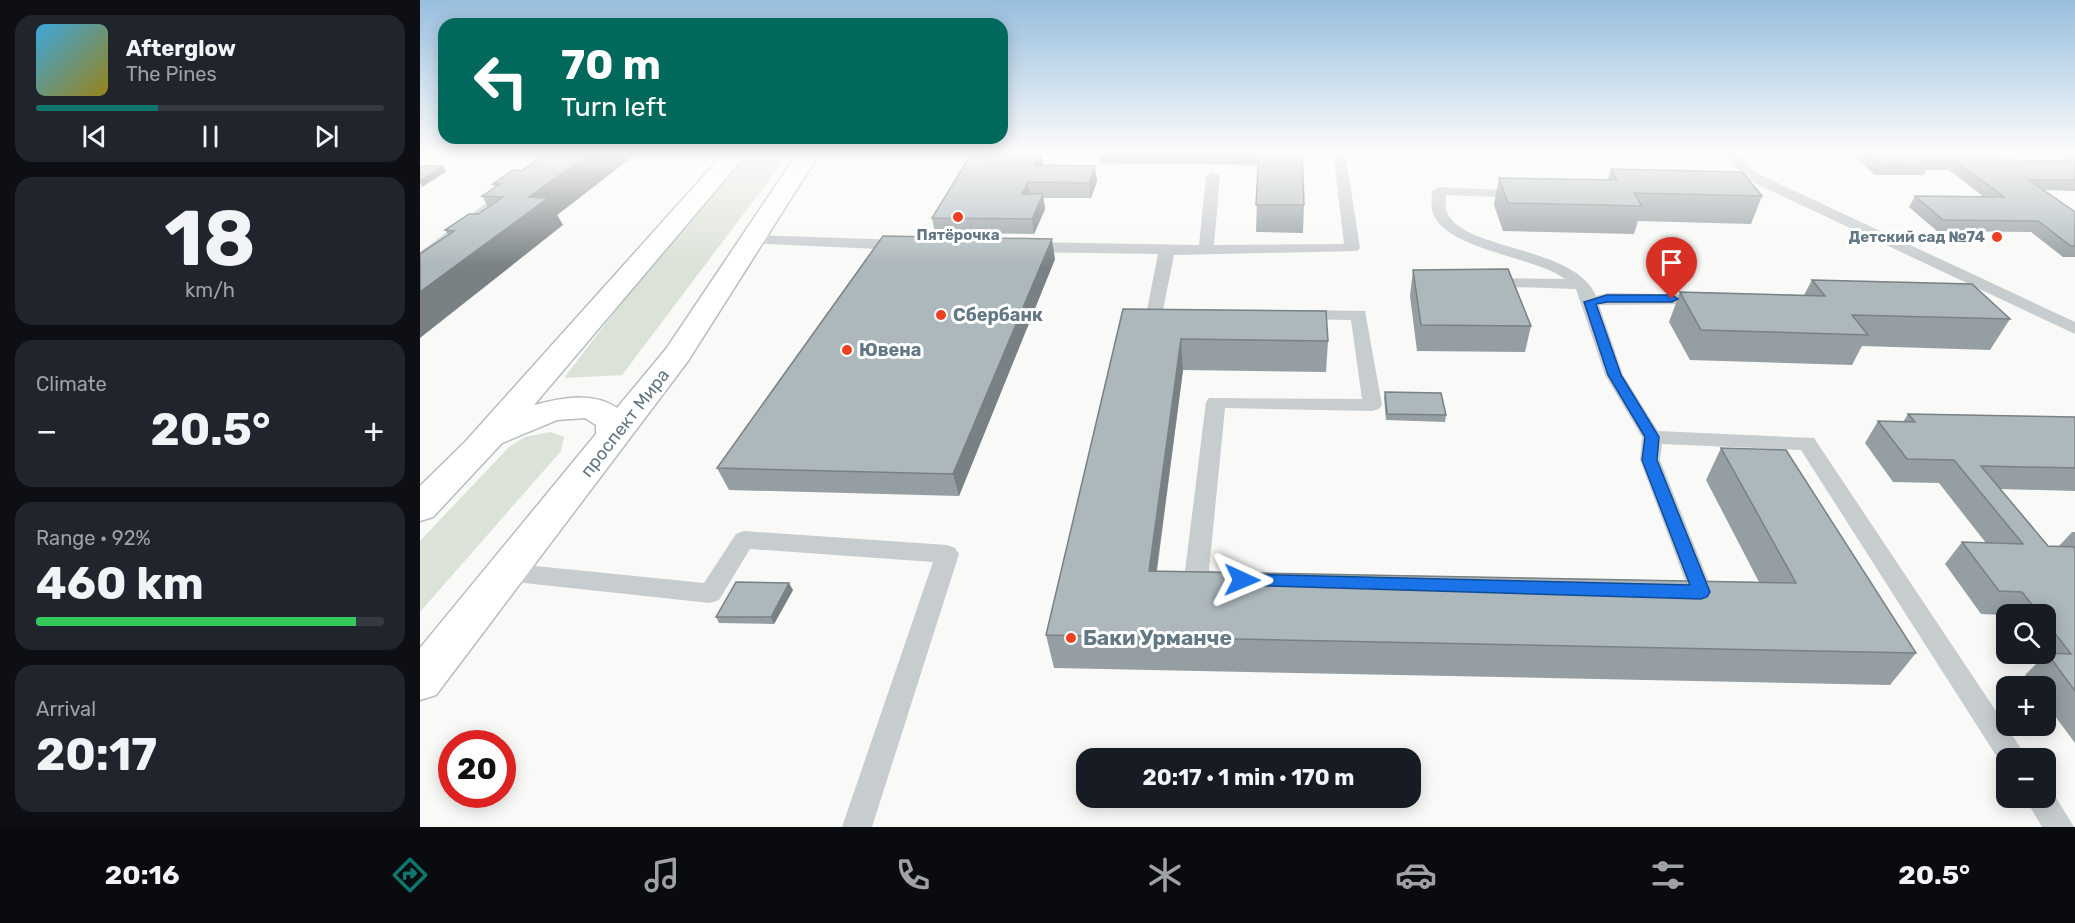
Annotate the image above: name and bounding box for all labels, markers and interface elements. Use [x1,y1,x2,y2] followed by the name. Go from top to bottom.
[126,35,236,62] text: Afterglow
[561,40,661,90] text: 70 m
[462,42,540,120] icon: left
[126,62,217,86] text: The Pines
[561,91,666,123] text: Turn left
[78,120,111,153] icon: previous
[194,120,227,153] icon: pause
[310,120,343,153] icon: next
[164,192,256,285] text: 18
[951,210,965,224] marker: Пятёрочка
[916,226,1000,244] place label: Пятёрочка
[1849,228,1985,246] place label: Детский сад №74
[1990,230,2004,244] marker: Детский сад №74
[1646,237,1697,299] pin
[1655,246,1688,279] icon: arrive
[185,278,235,302] text: km/h
[953,304,1043,326] place label: Сбербанк
[934,308,948,322] marker: Сбербанк
[859,339,921,361] place label: Ювена
[840,343,854,357] marker: Ювена
[576,364,674,482] street label: проспект Мира
[36,372,107,396] text: Climate
[151,403,270,456] text: 20.5°
[36,411,57,450] text: −
[363,411,384,450] text: +
[36,526,151,550] text: Range · 92%
[1210,548,1274,612] position arrow
[36,557,204,610] text: 460 km
[1996,604,2056,808] map controls
[1996,604,2056,664] button: search
[1083,625,1232,650] place label: Баки Урманче
[1064,631,1078,645] marker: Баки Урманче
[1996,676,2056,736] button: +
[36,697,96,721] text: Arrival
[36,728,157,781] text: 20:17
[438,730,516,808] speed limit sign: 20
[1996,748,2056,808] button: −
[1142,764,1355,791] text: 20:17 · 1 min · 170 m
[389,854,431,896] icon: directions
[641,854,683,896] icon: music
[892,854,934,896] icon: phone
[1144,854,1186,896] icon: climate
[1395,854,1437,896] icon: car
[1647,854,1689,896] icon: filters
[105,859,180,891] text: 20:16
[1898,859,1970,891] text: 20.5°

